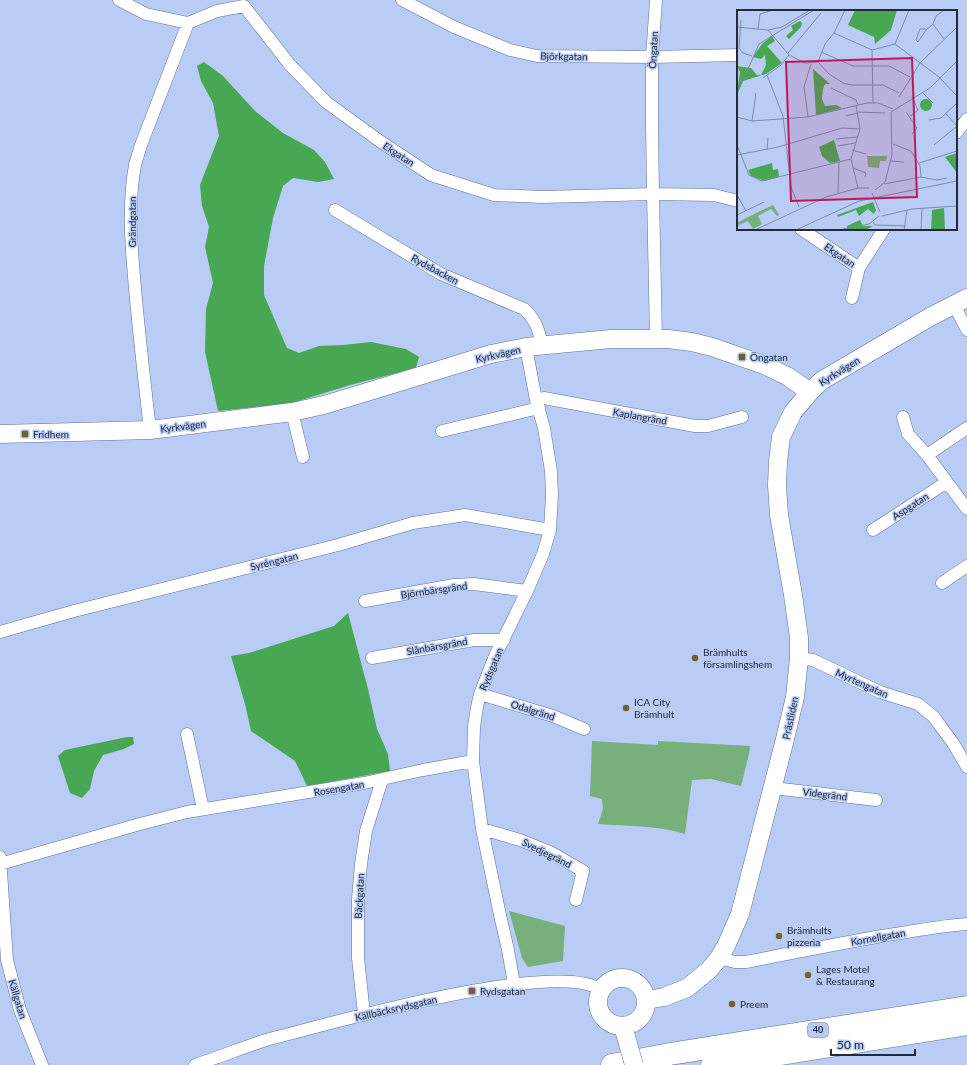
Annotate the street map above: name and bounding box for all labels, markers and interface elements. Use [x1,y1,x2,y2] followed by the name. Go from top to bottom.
[737,10,957,230] inset map
[646,31,660,69] street label: Öngatan
[540,50,588,62] street label: Björkgatan
[381,139,417,169] street label: Ekgatan
[126,196,138,248] street label: Grändgatan
[822,240,858,270] street label: Ekgatan
[409,251,461,287] street label: Rydsbacken
[474,343,522,365] street label: Kyrkvägen
[750,351,788,363] place label: Öngatan
[737,352,747,362] marker: Öngatan
[816,354,862,388] street label: Kyrkvägen
[612,405,668,427] street label: Kaplangränd
[159,417,207,435] street label: Kyrkvägen
[33,428,69,440] place label: Fridhem
[20,429,30,439] marker: Fridhem
[890,490,930,522] street label: Aspgatan
[249,549,299,573] street label: Syréngatan
[400,579,468,601] street label: Björnbärsgränd
[406,635,468,657] street label: Slånbärsgränd
[477,646,505,692] street label: Rydsgatan
[703,646,772,670] place label: Brämhults församlingshem
[690,653,700,663] marker: Brämhults församlingshem
[834,666,890,700] street label: Myrtengatan
[780,695,800,741] street label: Prästliden
[634,696,675,720] place label: ICA City Brämhult
[509,698,557,722] street label: Odalgränd
[621,703,631,713] marker: ICA City Brämhult
[313,778,365,798] street label: Rosengatan
[802,785,848,803] street label: Videgränd
[520,836,574,870] street label: Svedjegränd
[352,873,366,919] street label: Bäckgatan
[787,924,832,948] place label: Brämhults pizzeria
[850,926,906,948] street label: Kornellgatan
[774,931,784,941] marker: Brämhults pizzeria
[816,963,875,987] place label: Lages Motel & Restaurang
[803,970,813,980] marker: Lages Motel & Restaurang
[6,978,30,1020] street label: Källgatan
[480,985,525,997] place label: Rydsgatan
[467,986,477,996] marker: Rydsgatan
[354,993,438,1023] street label: Källbäcksrydsgatan
[740,998,768,1010] place label: Preem
[727,999,737,1009] marker: Preem
[808,1023,828,1037] road number: 40
[831,1031,915,1057] scale bar
[837,1037,864,1052] text: 50 m

